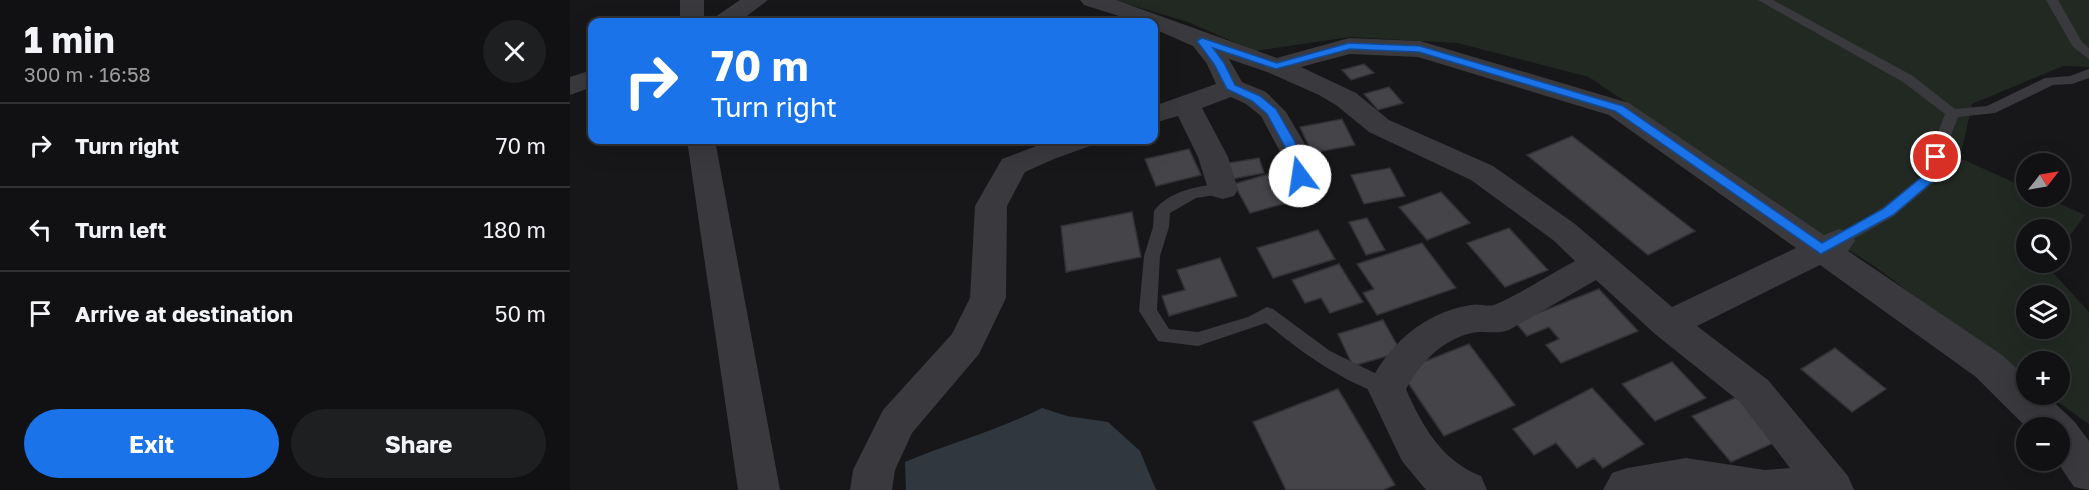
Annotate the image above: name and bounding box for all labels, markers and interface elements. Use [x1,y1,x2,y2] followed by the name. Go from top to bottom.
[24,18,115,61] text: 1 min
[483,20,546,83] button: close
[711,40,808,90] text: 70 m
[612,42,690,120] icon: right
[24,62,151,86] text: 300 m · 16:58
[711,91,837,123] text: Turn right
[24,129,57,162] icon: right
[1910,131,1961,182] pin
[75,132,179,159] text: Turn right
[496,132,546,159] text: 70 m
[1919,140,1952,173] icon: arrive
[1268,144,1332,208] position arrow
[2016,153,2070,207] north arrow
[2016,153,2070,471] map controls
[24,213,57,246] icon: left
[75,216,166,243] text: Turn left
[483,216,546,243] text: 180 m
[2016,219,2070,273] button: search
[2016,285,2070,339] button: layers
[24,297,57,330] icon: arrive
[75,300,293,327] text: Arrive at destination
[495,300,546,327] text: 50 m
[2016,351,2070,405] button: +
[24,409,279,478] button: Exit
[291,409,546,478] button: Share
[2016,417,2070,471] button: −

